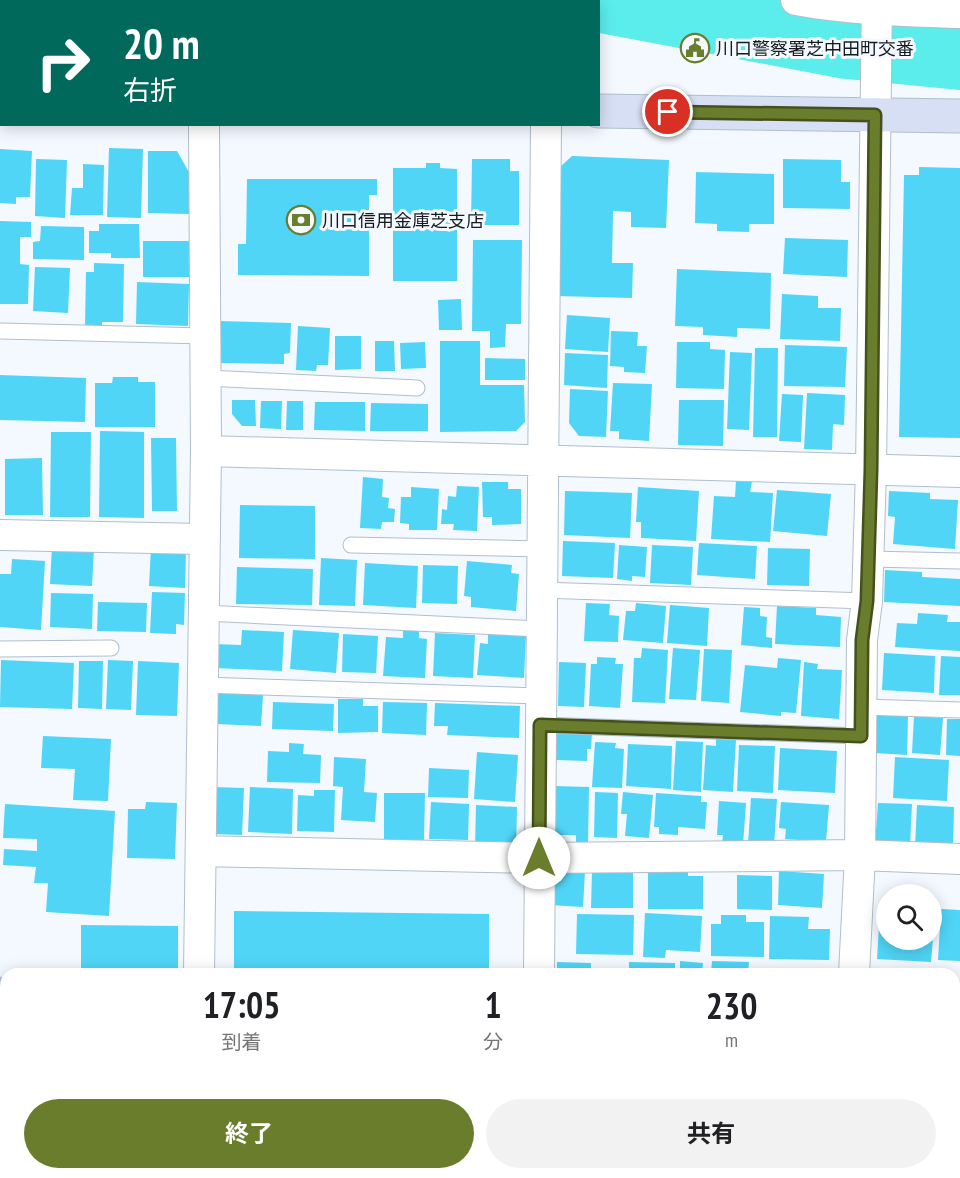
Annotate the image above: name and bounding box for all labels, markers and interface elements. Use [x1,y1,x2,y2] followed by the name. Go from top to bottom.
[123,16,200,71] text: 20 m
[24,24,102,102] icon: right
[679,32,711,64] public building icon: 川口警察署芝中田町交番
[716,37,914,60] place label: 川口警察署芝中田町交番
[123,73,177,107] text: 右折
[642,86,693,137] pin
[651,95,684,128] icon: arrive
[285,204,317,236] bank icon: 川口信用金庫芝支店
[322,209,484,232] place label: 川口信用金庫芝支店
[507,826,571,890] position arrow
[876,884,942,950] map controls
[876,884,942,950] button: search
[203,981,281,1028] text: 17:05
[485,981,502,1028] text: 1
[706,982,757,1029] text: 230
[725,1027,738,1053] text: m
[222,1029,262,1055] text: 到着
[483,1029,503,1055] text: 分
[24,1099,474,1168] button: 終了
[486,1099,936,1168] button: 共有

